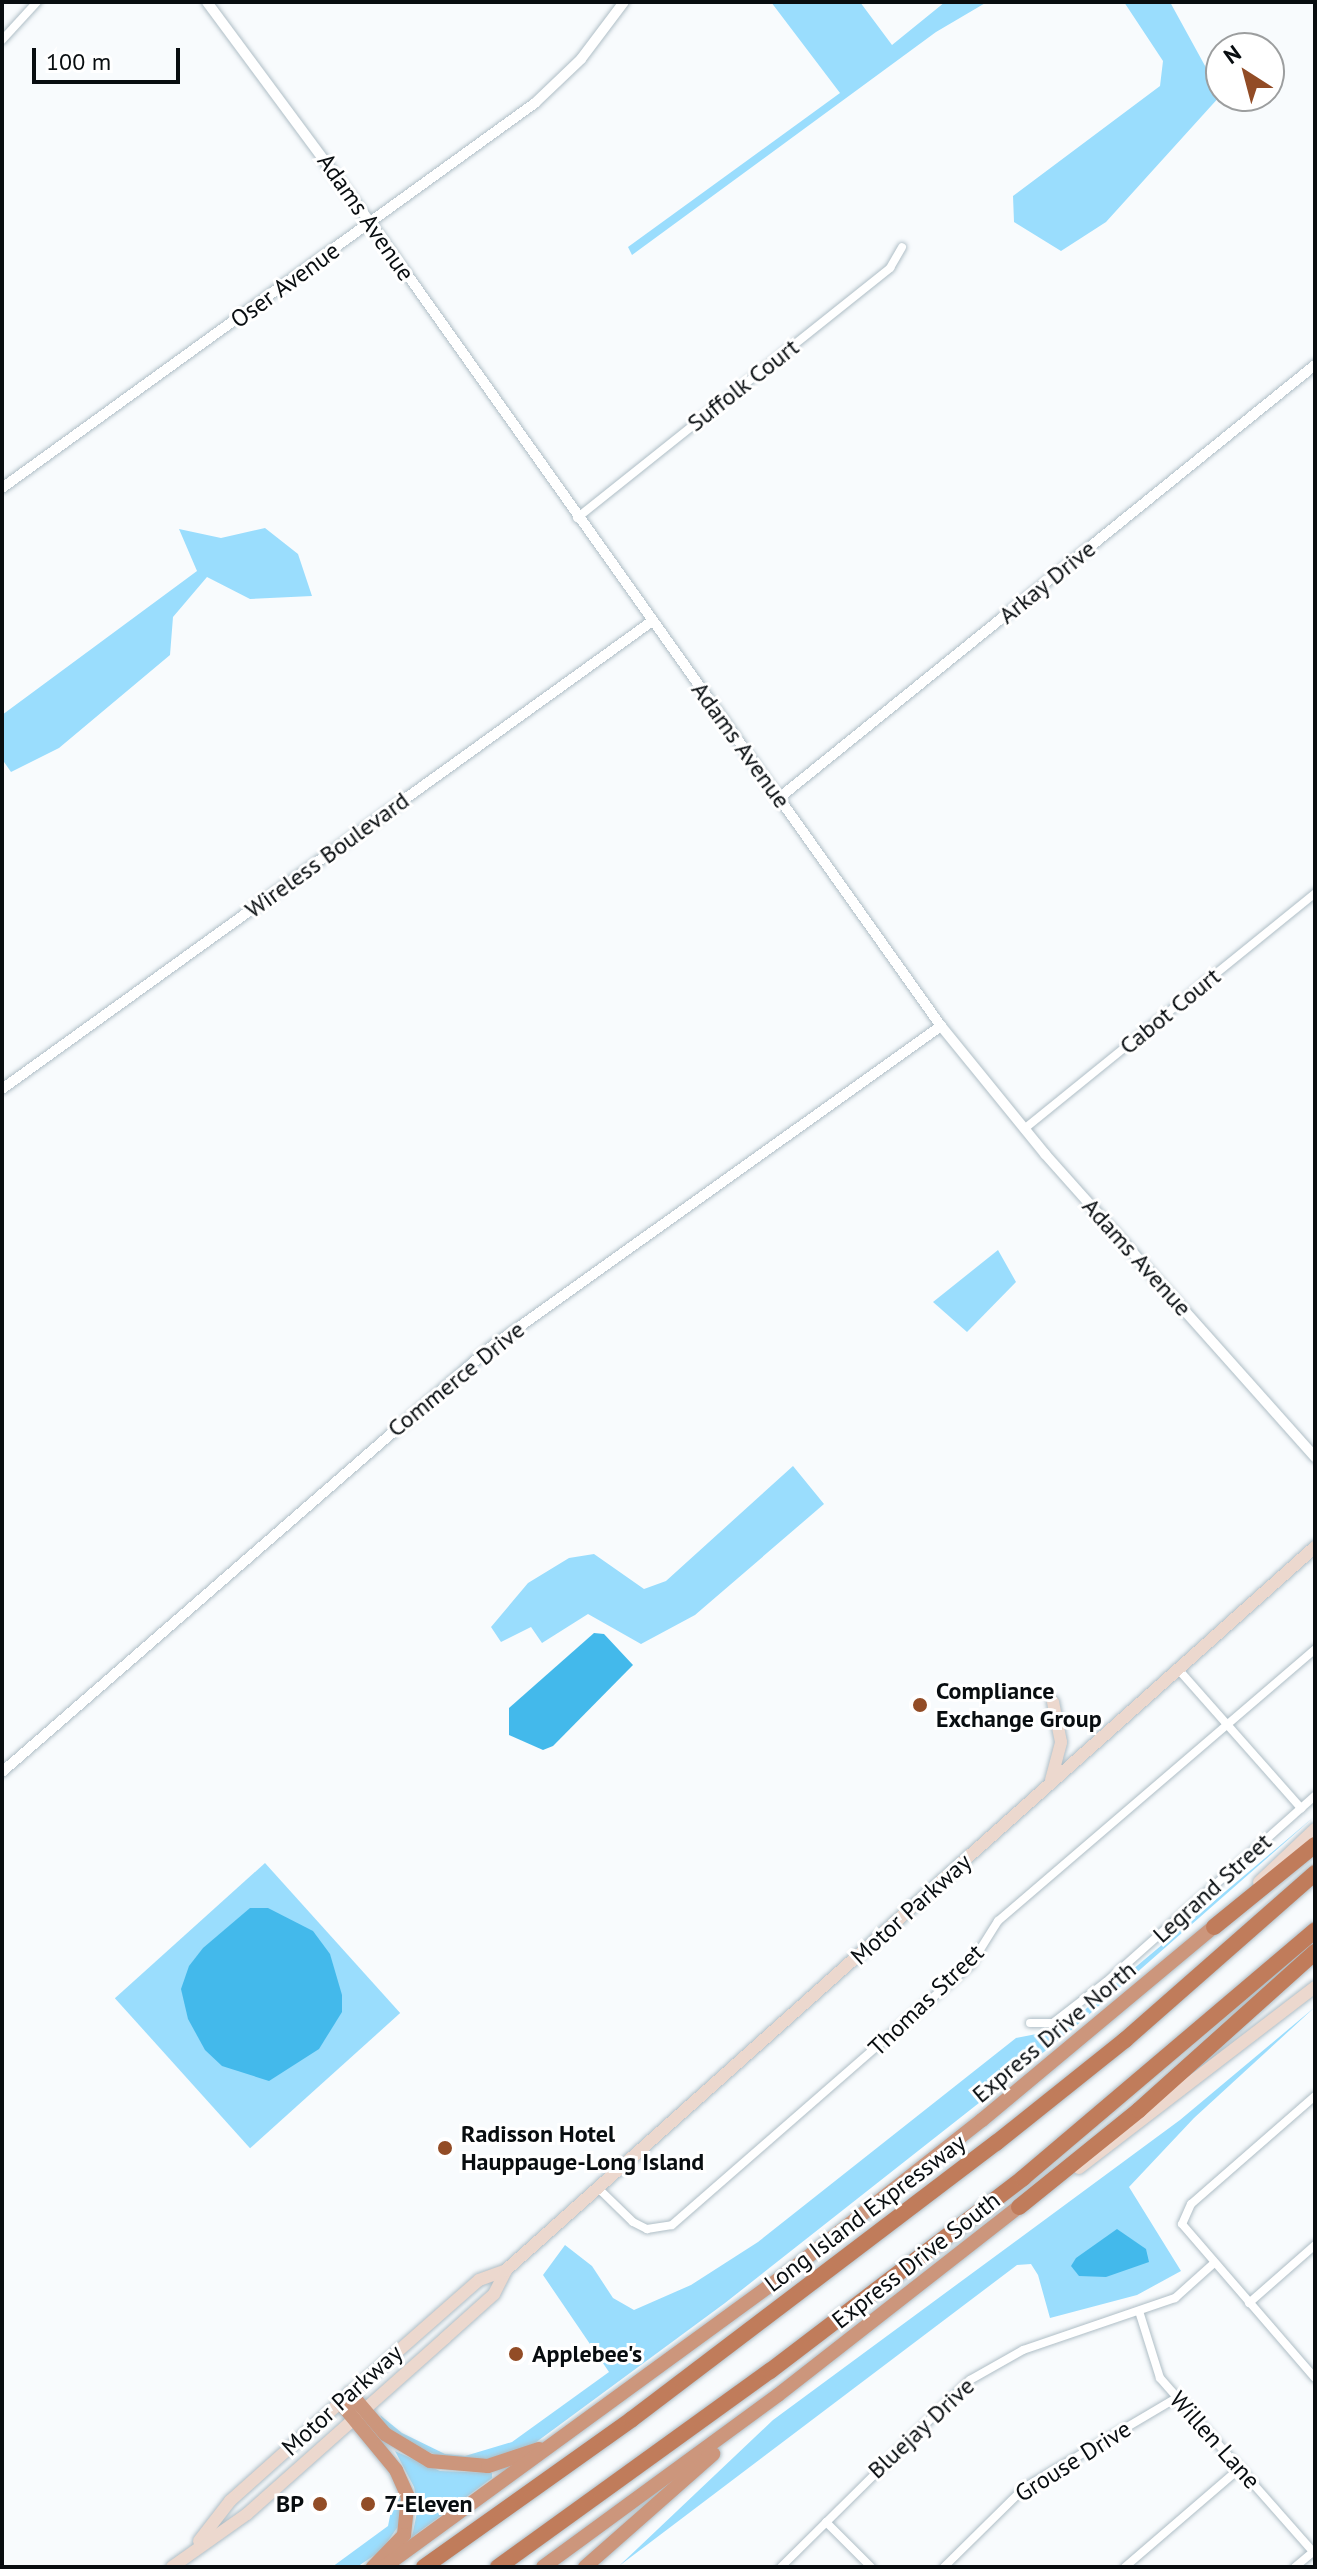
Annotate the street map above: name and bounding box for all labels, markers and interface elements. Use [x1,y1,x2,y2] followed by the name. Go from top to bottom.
[36,32,184,82] scale bar
[1205,32,1285,112] north arrow
[1218,39,1246,70] text: N
[46,46,111,77] text: 100 m
[311,147,421,287] street label: Adams Avenue
[225,236,345,334] street label: Oser Avenue
[681,332,805,438] street label: Suffolk Court
[992,534,1102,630] street label: Arkay Drive
[685,676,797,814] street label: Adams Avenue
[239,786,415,924] street label: Wireless Boulevard
[1114,962,1226,1060] street label: Cabot Court
[1076,1192,1198,1322] street label: Adams Avenue
[382,1315,530,1443] street label: Commerce Drive
[936,1677,1102,1733] place label: Compliance Exchange Group
[911,1696,929,1714] marker: Compliance Exchange Group
[1147,1827,1277,1949] street label: Legrand Street
[845,1847,977,1971] street label: Motor Parkway
[863,1938,989,2062] street label: Thomas Street
[966,1955,1142,2109] street label: Express Drive North
[461,2120,704,2176] place label: Radisson Hotel Hauppauge-Long Island
[759,2128,971,2298] street label: Long Island Expressway
[436,2139,454,2157] marker: Radisson Hotel Hauppauge-Long Island
[826,2185,1006,2335] street label: Express Drive South
[276,2338,408,2462] street label: Motor Parkway
[532,2340,642,2368] place label: Applebee's
[507,2345,525,2363] marker: Applebee's
[862,2371,980,2485] street label: Bluejay Drive
[1164,2385,1266,2495] street label: Willen Lane
[1010,2414,1136,2508] street label: Grouse Drive
[276,2490,304,2518] place label: BP
[384,2490,473,2518] place label: 7-Eleven
[311,2495,329,2513] marker: BP
[359,2495,377,2513] marker: 7-Eleven

